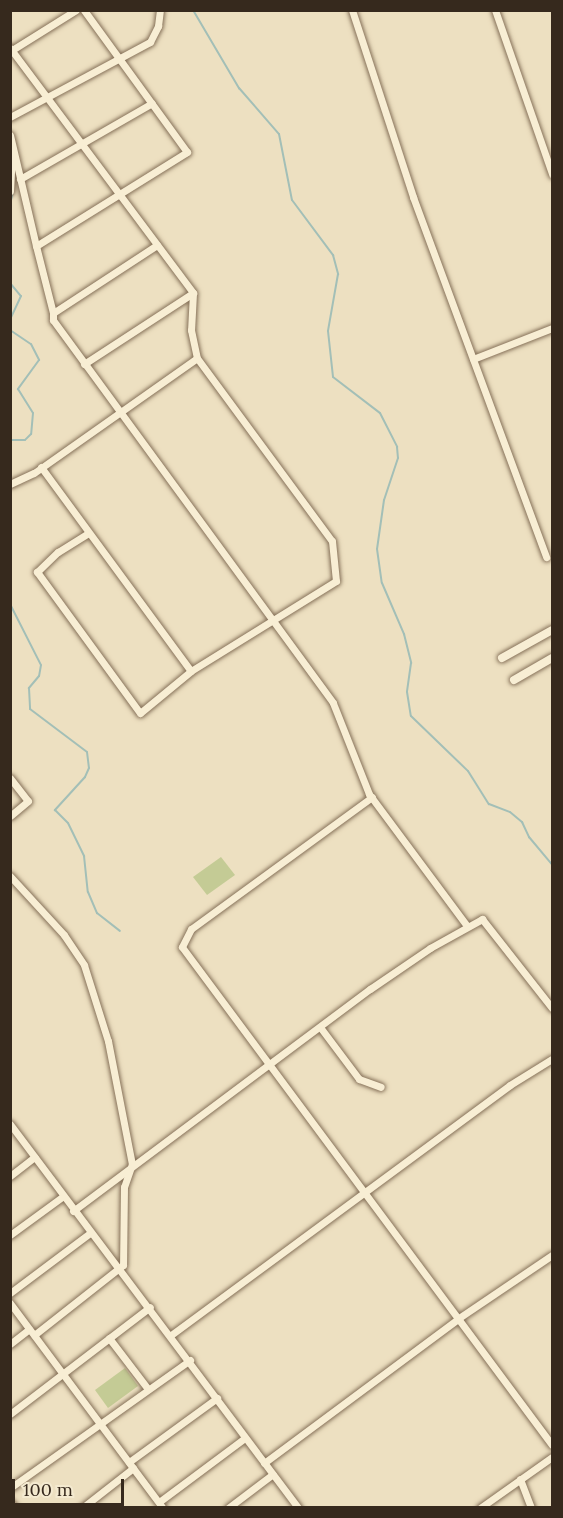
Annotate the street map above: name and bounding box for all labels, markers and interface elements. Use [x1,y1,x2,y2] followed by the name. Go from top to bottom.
[15,1467,128,1505] scale bar
[23,1478,73,1501] text: 100 m

